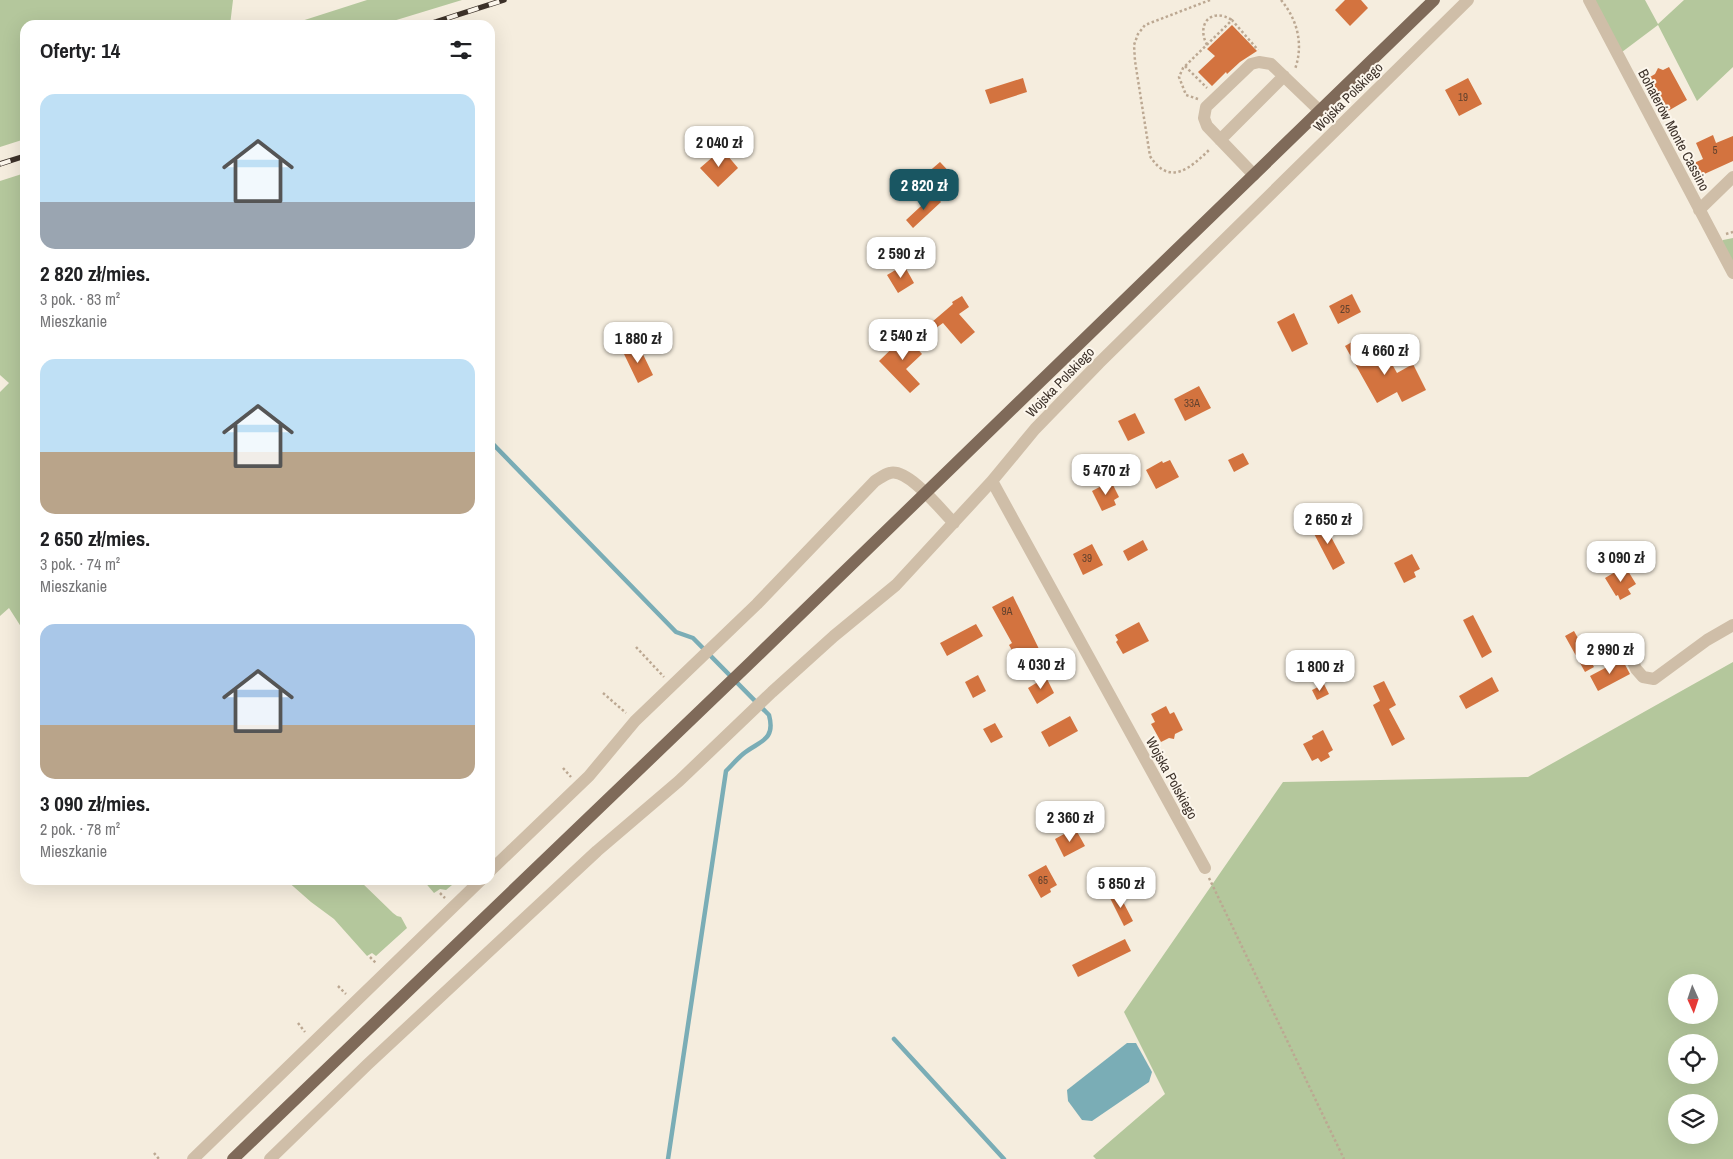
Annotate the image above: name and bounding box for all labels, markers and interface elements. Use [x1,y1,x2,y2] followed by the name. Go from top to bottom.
[40,36,120,65] text: Oferty: 14
[447,36,475,64] icon: filters
[1309,58,1387,136] street label: Wojska Polskiego
[1634,66,1714,194] street label: Bohaterów Monte Cassino
[1458,90,1468,104] house number: 19
[213,126,303,216] icon: home
[667,126,771,168] pin: 2 040 zł
[696,131,742,153] text: 2 040 zł
[1712,143,1718,157] house number: 5
[872,168,976,211] pin: 2 820 zł
[901,174,947,196] text: 2 820 zł
[849,236,953,279] pin: 2 590 zł
[878,242,924,264] text: 2 590 zł
[40,259,150,288] text: 2 820 zł/mies.
[40,288,120,310] text: 3 pok. · 83 m²
[1340,302,1350,316] house number: 25
[40,310,107,332] text: Mieszkanie
[851,318,955,361] pin: 2 540 zł
[586,322,690,364] pin: 1 880 zł
[880,324,926,346] text: 2 540 zł
[615,327,661,349] text: 1 880 zł
[1333,334,1437,376] pin: 4 660 zł
[1362,339,1408,361] text: 4 660 zł
[1022,343,1098,421] street label: Wojska Polskiego
[213,391,303,481] icon: home
[1184,396,1201,410] house number: 33A
[1054,454,1158,496] pin: 5 470 zł
[1083,459,1129,481] text: 5 470 zł
[1276,502,1380,545] pin: 2 650 zł
[1305,508,1351,530] text: 2 650 zł
[40,524,150,553] text: 2 650 zł/mies.
[1569,540,1673,583] pin: 3 090 zł
[1598,546,1644,568] text: 3 090 zł
[1082,551,1092,565] house number: 39
[40,553,120,575] text: 3 pok. · 74 m²
[40,575,107,597] text: Mieszkanie
[1001,604,1013,618] house number: 9A
[1558,632,1662,675] pin: 2 990 zł
[1587,638,1633,660] text: 2 990 zł
[989,648,1093,690] pin: 4 030 zł
[1268,650,1372,692] pin: 1 800 zł
[1018,653,1064,675] text: 4 030 zł
[1297,655,1343,677] text: 1 800 zł
[213,656,303,746] icon: home
[1142,734,1202,822] street label: Wojska Polskiego
[40,789,150,818] text: 3 090 zł/mies.
[1018,800,1122,843] pin: 2 360 zł
[1047,806,1093,828] text: 2 360 zł
[40,818,120,840] text: 2 pok. · 78 m²
[40,840,107,862] text: Mieszkanie
[1069,866,1173,909] pin: 5 850 zł
[1098,872,1144,894] text: 5 850 zł
[1038,873,1048,887] house number: 65
[1668,974,1718,1024] north arrow
[1668,974,1718,1144] map controls
[1668,1034,1718,1084] button: locate
[1668,1094,1718,1144] button: layers

